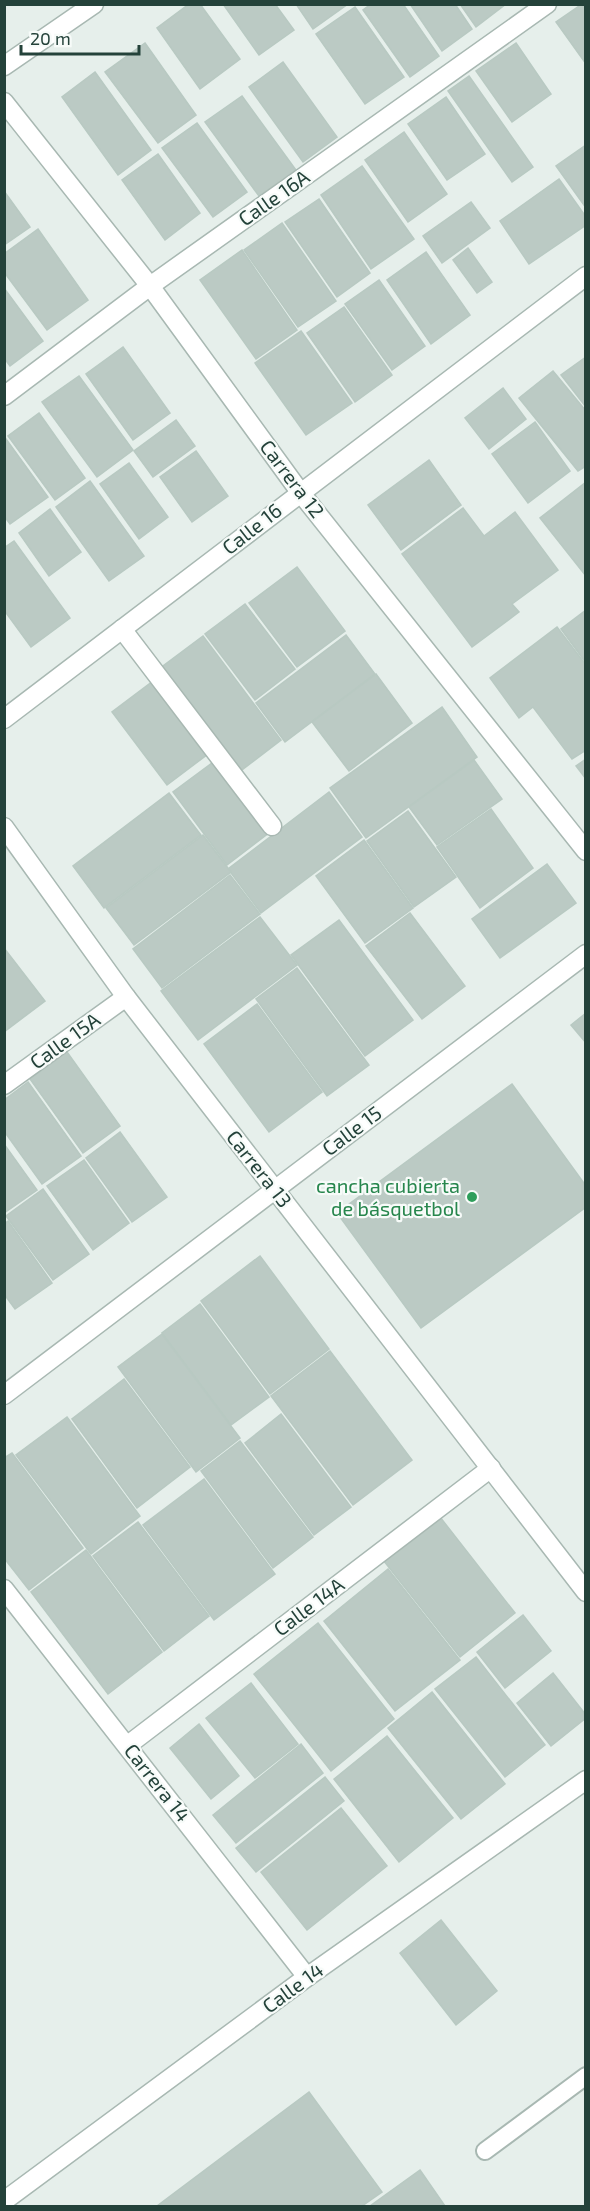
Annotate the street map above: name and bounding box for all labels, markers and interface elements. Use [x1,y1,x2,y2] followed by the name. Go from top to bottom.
[21,18,140,56] scale bar
[30,27,71,49] text: 20 m
[233,164,314,230] street label: Calle 16A
[256,435,330,522] street label: Carrera 12
[217,498,286,559] street label: Calle 16
[25,1006,105,1074] street label: Calle 15A
[317,1100,386,1160] street label: Calle 15
[222,1125,297,1212] street label: Carrera 13
[316,1173,460,1220] place label: cancha cubierta de básquetbol
[465,1190,479,1204] marker: cancha cubierta de básquetbol
[268,1572,349,1641] street label: Calle 14A
[120,1739,196,1826] street label: Carrera 14
[257,1957,328,2017] street label: Calle 14

